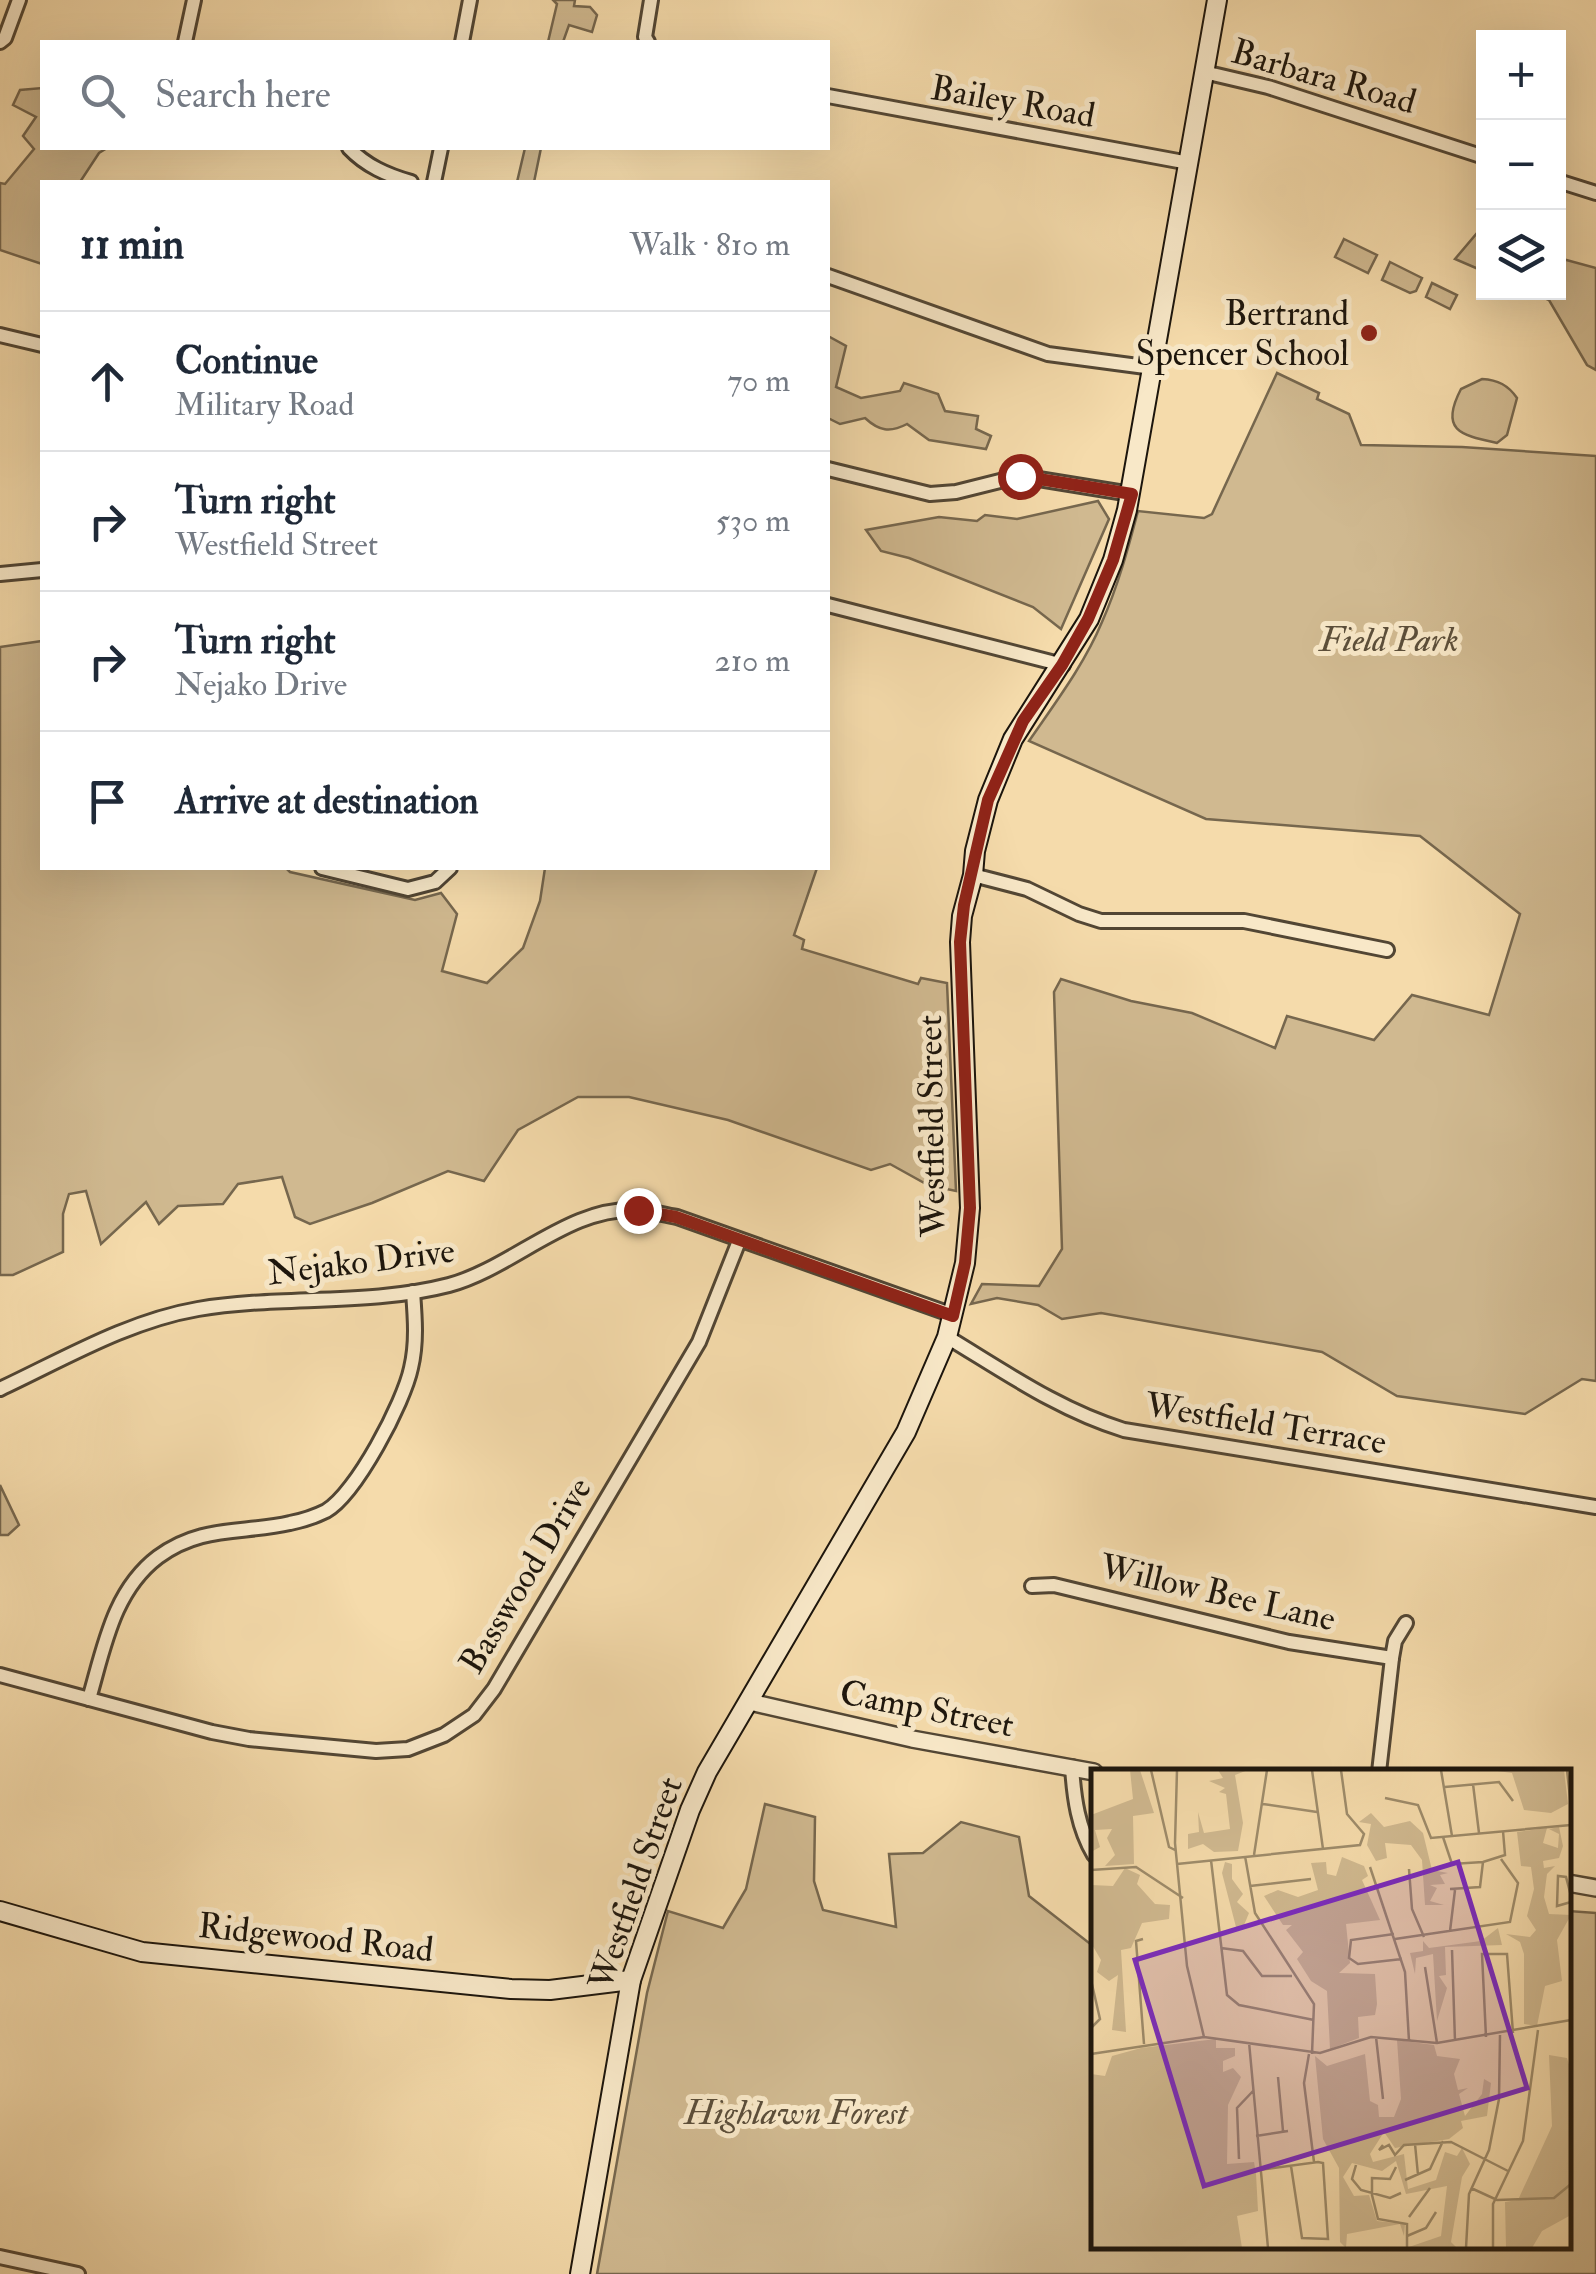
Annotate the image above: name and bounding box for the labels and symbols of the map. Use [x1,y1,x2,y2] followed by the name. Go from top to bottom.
[1226,30,1421,124] street label: Barbara Road
[927,66,1098,138] street label: Bailey Road
[1136,292,1349,376] place label: Bertrand Spencer School
[1358,322,1380,344] marker: Bertrand Spencer School
[998,454,1044,500] route start
[1317,618,1459,662] park label: Field Park
[908,1015,956,1238] street label: Westfield Street
[616,1188,662,1234] route end
[265,1229,457,1295] street label: Nejako Drive
[1141,1383,1389,1465] street label: Westfield Terrace
[450,1469,602,1682] street label: Basswood Drive
[1095,1544,1340,1641] street label: Willow Bee Lane
[836,1671,1018,1747] street label: Camp Street
[1091,1769,1571,2249] inset map
[579,1771,693,1996] street label: Westfield Street
[196,1904,436,1972] street label: Ridgewood Road
[682,2091,909,2135] park label: Highlawn Forest

